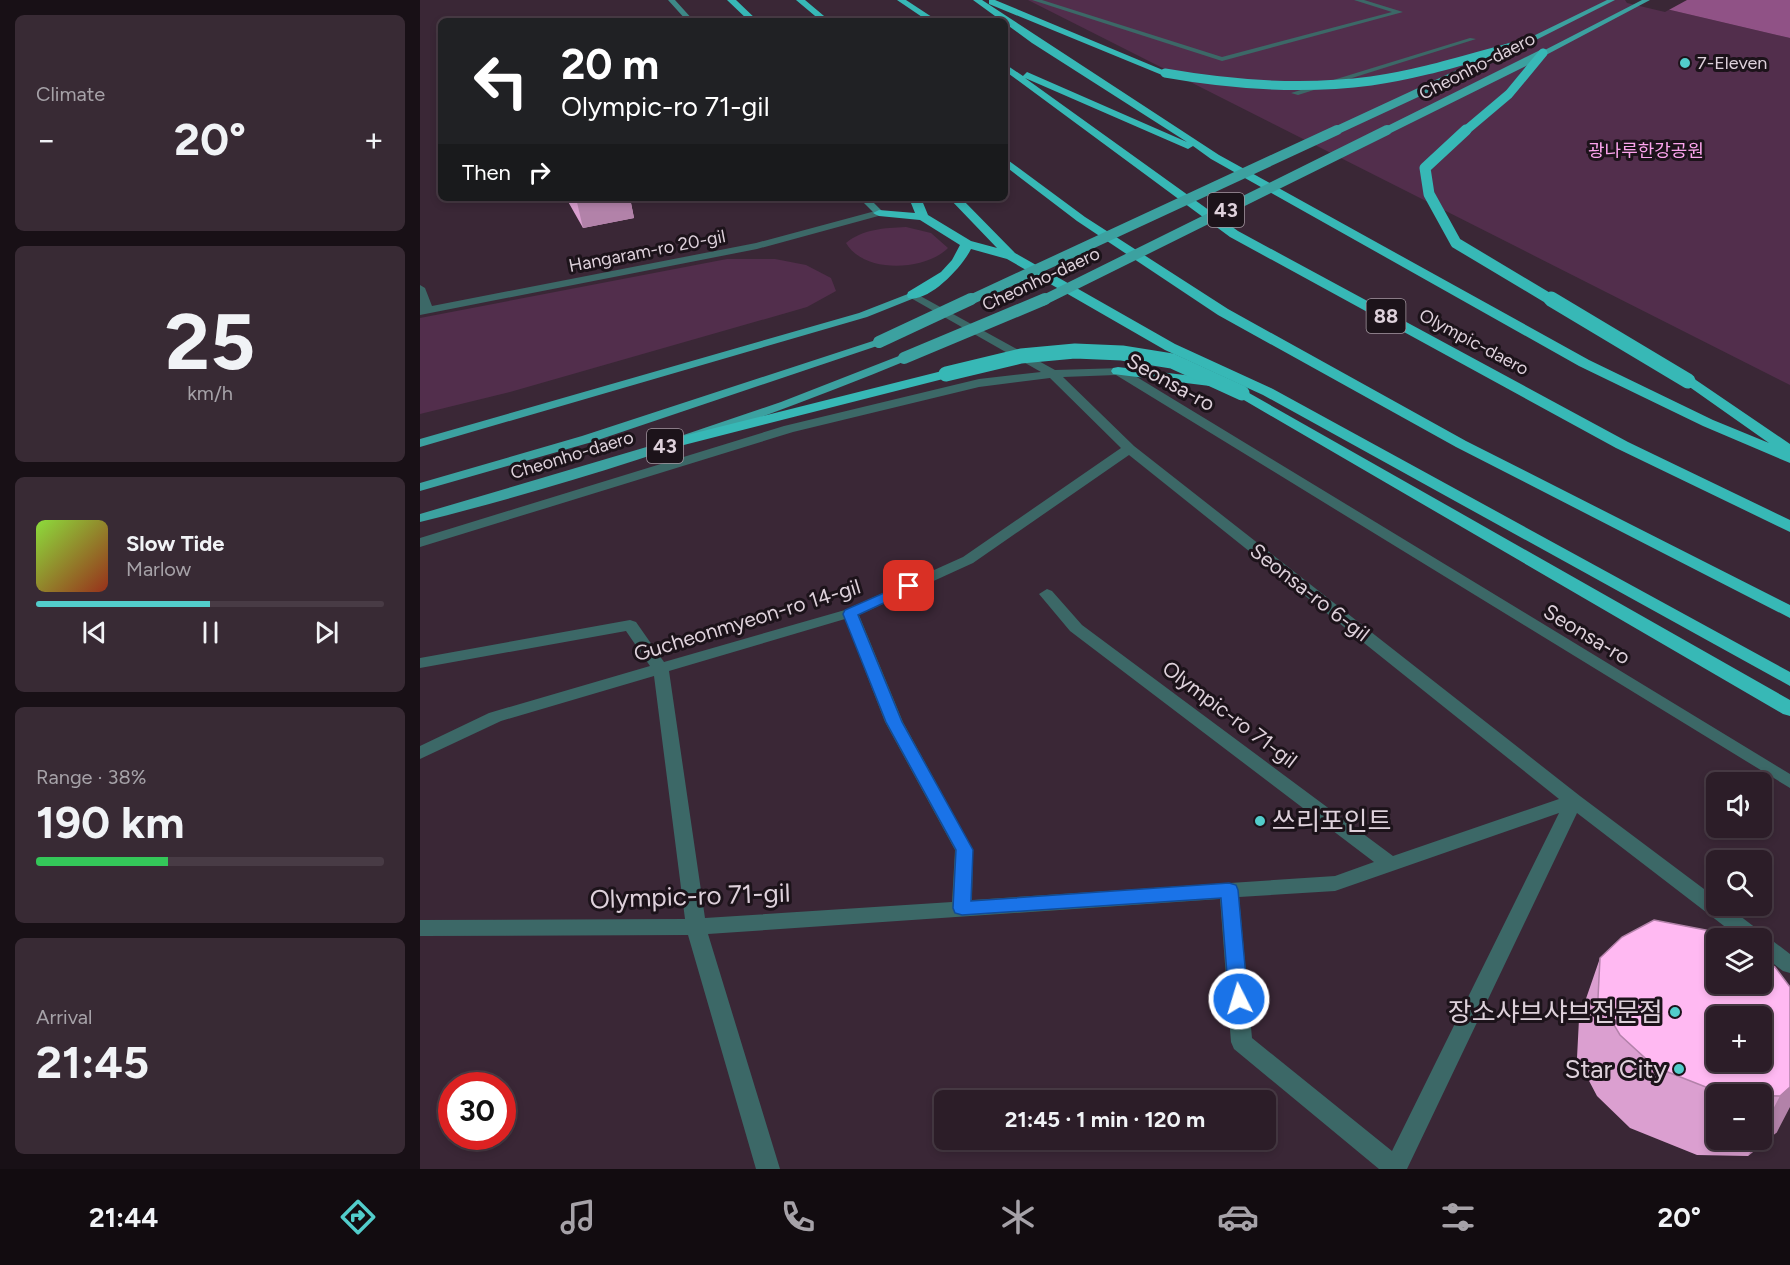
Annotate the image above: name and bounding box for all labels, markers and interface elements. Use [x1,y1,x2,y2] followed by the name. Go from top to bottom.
[1415,27,1539,105] street label: Cheonho-daero
[561,39,659,90] text: 20 m
[462,42,540,120] icon: left
[1697,52,1767,74] place label: 7-Eleven
[1678,56,1692,70] marker: 7-Eleven
[36,82,105,106] text: Climate
[561,90,770,123] text: Olympic-ro 71-gil
[174,112,246,166] text: 20°
[36,120,57,159] text: −
[363,120,384,159] text: +
[1588,140,1704,162] park label: 광나루한강공원
[523,156,556,189] icon: right
[462,159,511,186] text: Then
[1208,193,1244,227] road number: 43
[567,225,727,277] street label: Hangaram-ro 20-gil
[979,242,1103,316] street label: Cheonho-daero
[165,295,255,389] text: 25
[1366,299,1406,333] road number: 88
[1415,304,1533,380] street label: Olympic-daero
[1123,348,1219,416] street label: Seonsa-ro
[187,381,233,405] text: km/h
[508,426,636,484] street label: Cheonho-daero
[647,429,683,463] road number: 43
[126,530,225,557] text: Slow Tide
[1245,538,1375,646] street label: Seonsa-ro 6-gil
[126,557,191,581] text: Marlow
[883,560,934,611] pin
[892,569,925,602] icon: arrive
[631,574,863,666] street label: Gucheonmyeon-ro 14-gil
[1539,598,1635,670] street label: Seonsa-ro
[78,616,111,649] icon: previous
[194,616,227,649] icon: pause
[310,616,343,649] icon: next
[1158,655,1302,773] street label: Olympic-ro 71-gil
[36,765,146,789] text: Range · 38%
[1706,772,1772,1150] map controls
[1706,772,1772,838] button: sound
[36,795,184,849] text: 190 km
[1272,805,1392,837] place label: 쓰리포인트
[1253,814,1267,828] marker: 쓰리포인트
[1706,850,1772,916] button: search
[589,877,791,915] street label: Olympic-ro 71-gil
[1706,928,1772,994] button: layers
[1207,967,1271,1031] position arrow
[1448,996,1663,1028] place label: 장소샤브샤브전문점
[36,1005,92,1029] text: Arrival
[1668,1005,1682,1019] marker: 장소샤브샤브전문점
[1706,1006,1772,1072] button: +
[36,1035,149,1089] text: 21:45
[1565,1053,1667,1085] place label: Star City
[1672,1062,1686,1076] marker: Star City
[438,1072,516,1150] speed limit sign: 30
[1706,1084,1772,1150] button: −
[1005,1106,1205,1133] text: 21:45 · 1 min · 120 m
[337,1196,379,1238] icon: directions
[557,1196,599,1238] icon: music
[777,1196,819,1238] icon: phone
[997,1196,1039,1238] icon: climate
[1217,1196,1259,1238] icon: car
[1437,1196,1479,1238] icon: filters
[89,1201,158,1234] text: 21:44
[1658,1201,1701,1234] text: 20°

